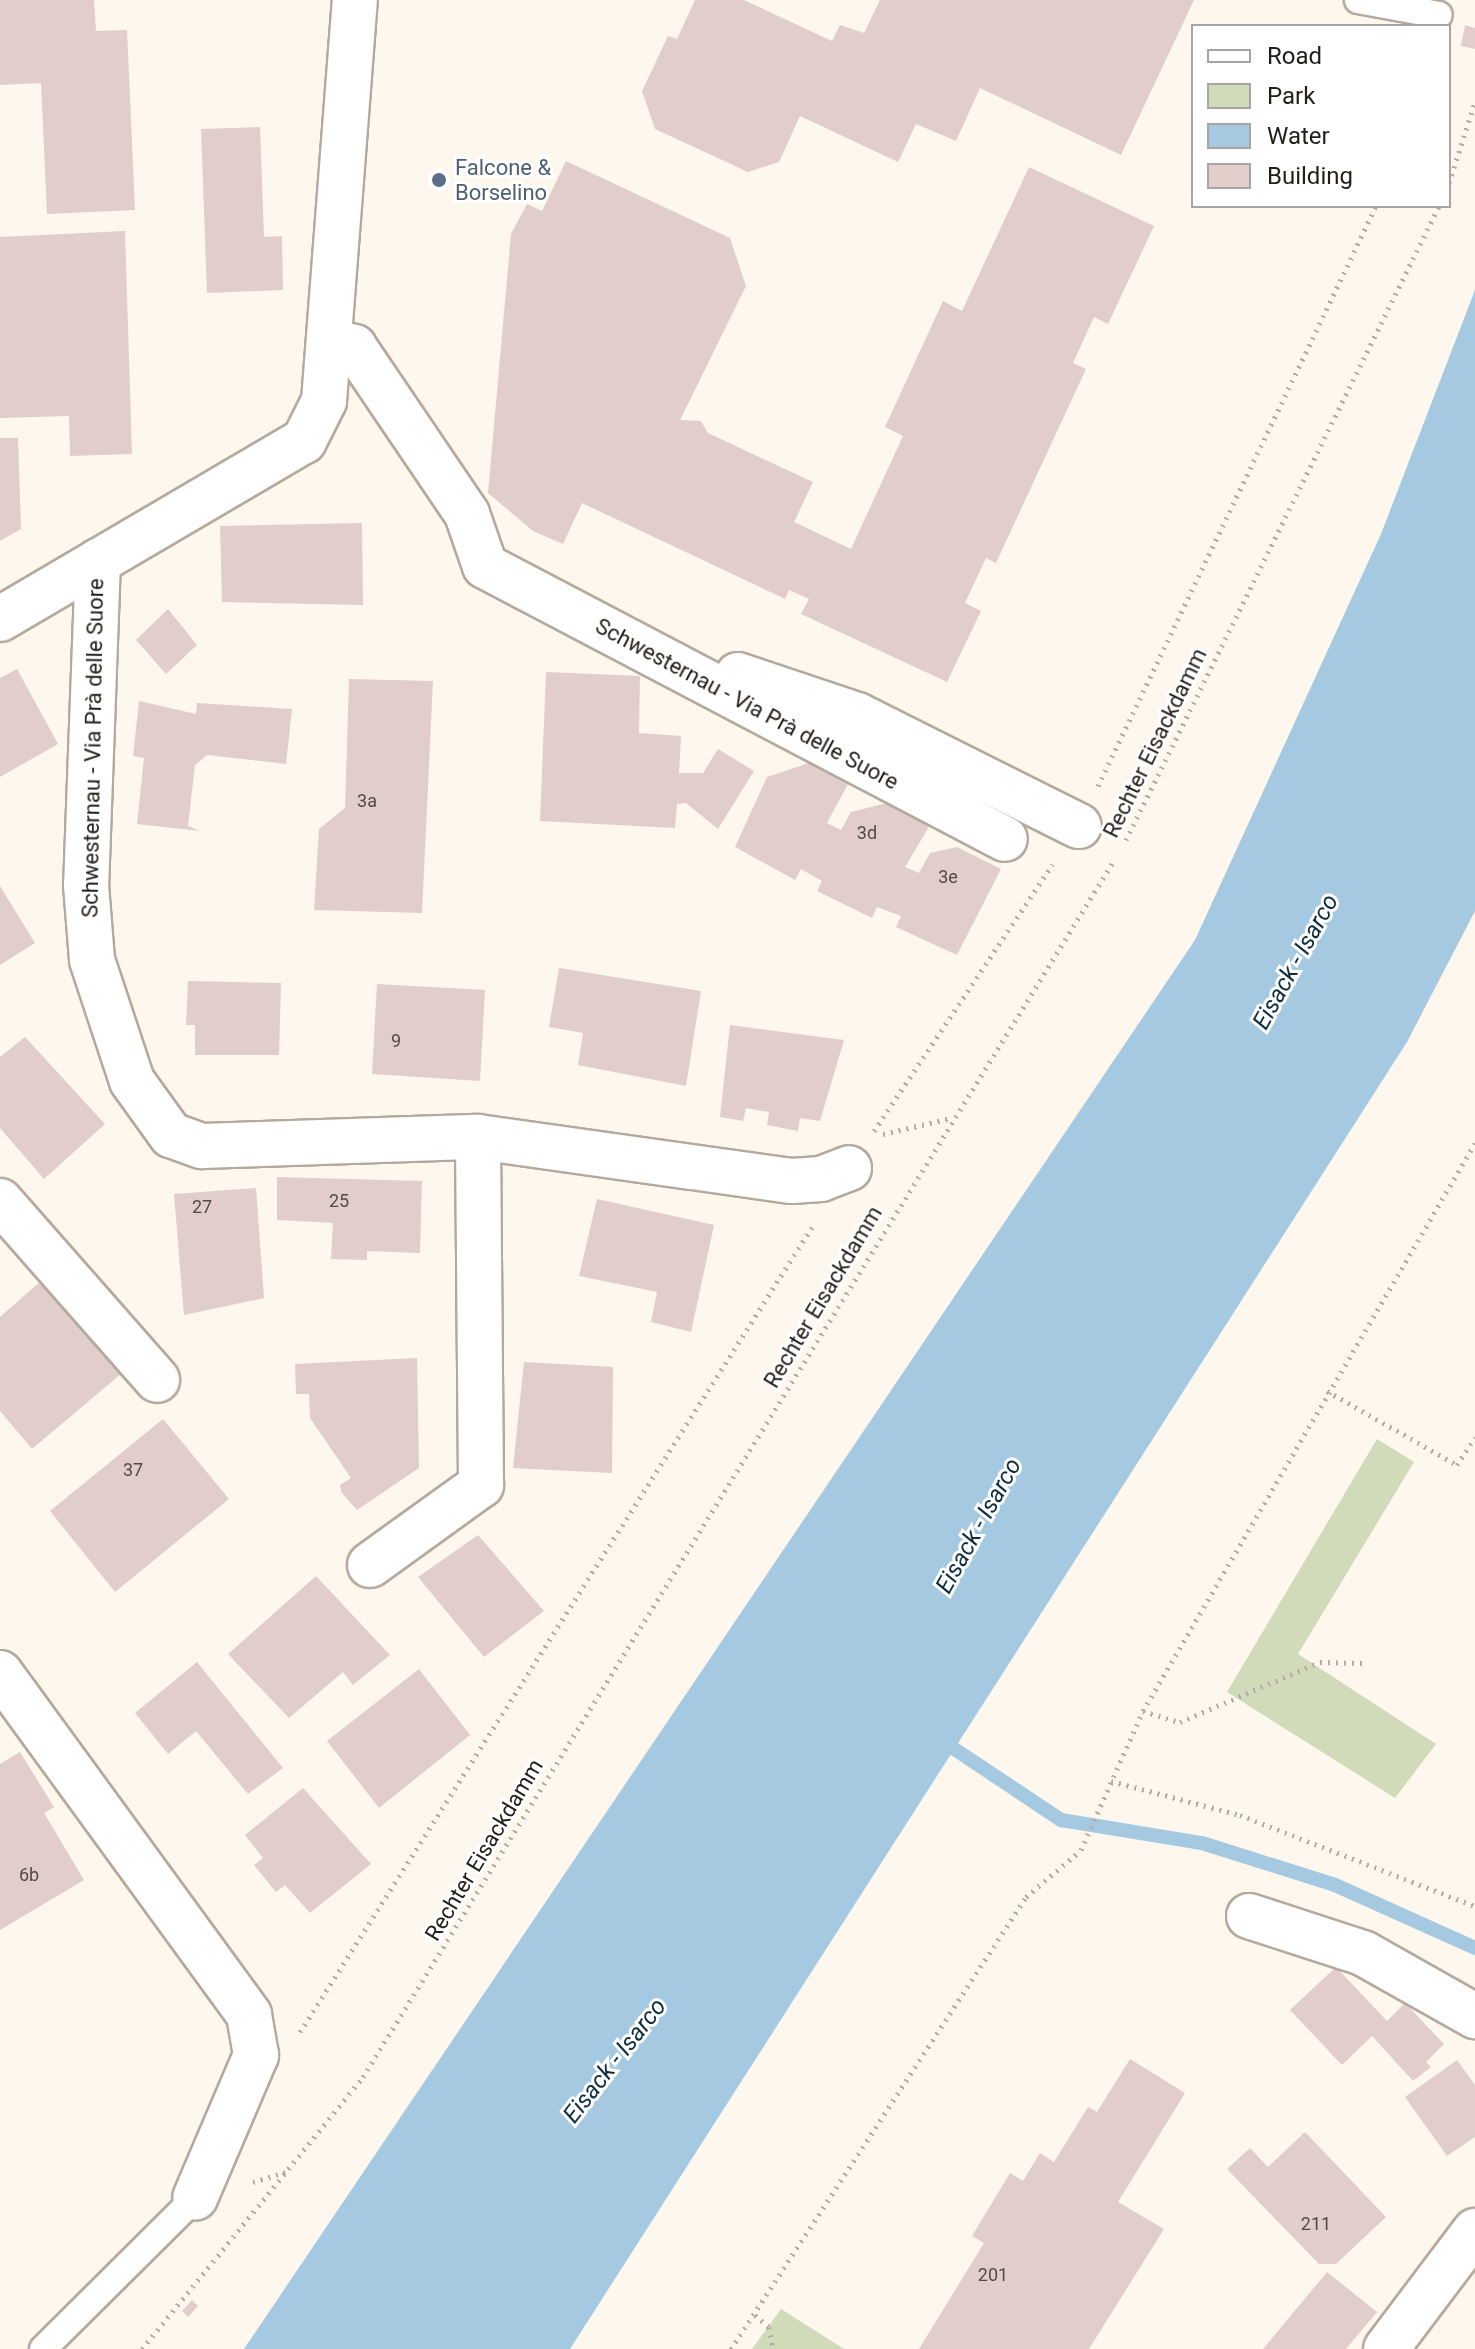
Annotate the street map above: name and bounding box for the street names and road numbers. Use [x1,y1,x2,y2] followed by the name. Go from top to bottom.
[77,578,109,918] street label: Schwesternau - Via Prà delle Suore
[591,613,903,795] street label: Schwesternau - Via Prà delle Suore
[1098,644,1212,842] street label: Rechter Eisackdamm
[758,1201,888,1393] street label: Rechter Eisackdamm
[419,1754,549,1946] street label: Rechter Eisackdamm

